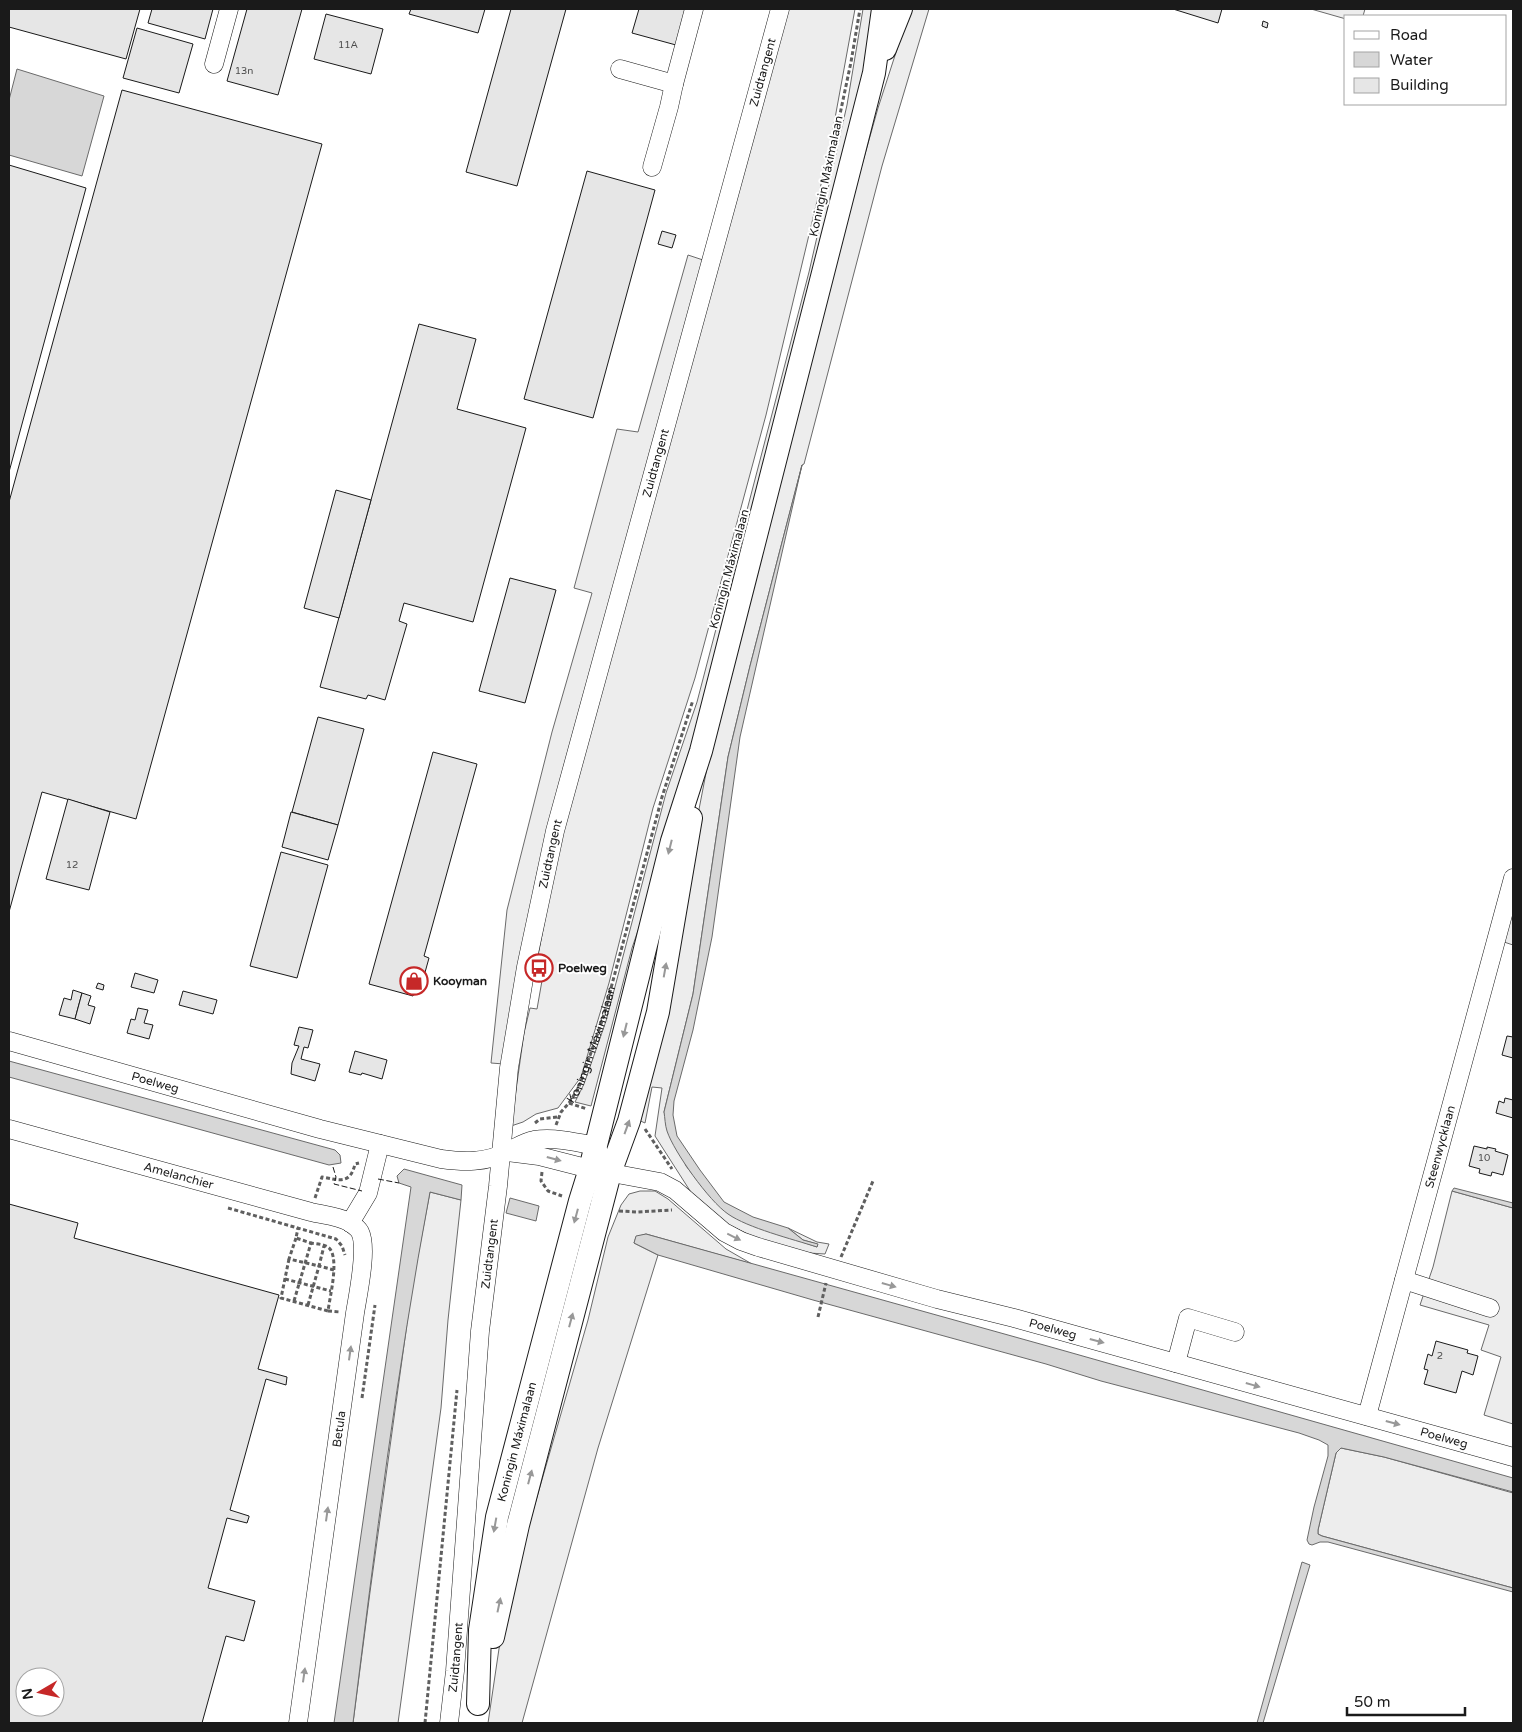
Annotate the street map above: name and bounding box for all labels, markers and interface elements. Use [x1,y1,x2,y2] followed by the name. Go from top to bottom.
[1344,15,1507,105] legend
[1390,26,1428,44] text: Road
[747,36,779,108] street label: Zuidtangent
[338,39,358,51] house number: 11A
[1390,51,1433,69] text: Water
[235,65,253,77] house number: 13n
[1390,76,1449,94] text: Building
[806,114,846,238] street label: Koningin Máximalaan
[640,427,672,499] street label: Zuidtangent
[706,508,752,630] street label: Koningin Máximalaan
[536,817,565,890] street label: Zuidtangent
[666,840,674,855] one-way arrow
[66,859,78,871] house number: 12
[524,953,554,983] bus stop icon: Poelweg
[558,961,607,976] place label: Poelweg
[662,961,670,977] one-way arrow
[399,966,429,996] shop icon: Kooyman
[433,974,487,989] place label: Kooyman
[564,984,618,1106] street label: Koningin Máximalaan
[621,1022,629,1037] one-way arrow
[130,1069,181,1096] street label: Poelweg
[1422,1104,1458,1190] street label: Steenwycklaan
[624,1120,631,1135] one-way arrow
[1478,1152,1490,1164] house number: 10
[547,1155,562,1163] one-way arrow
[142,1159,216,1192] street label: Amelanchier
[572,1208,580,1223] one-way arrow
[478,1218,501,1290] street label: Zuidtangent
[727,1233,741,1241] one-way arrow
[882,1282,897,1290] one-way arrow
[567,1313,575,1328] one-way arrow
[1028,1316,1078,1342] street label: Poelweg
[1089,1338,1104,1346] one-way arrow
[346,1345,354,1361] one-way arrow
[1437,1350,1443,1362] house number: 2
[494,1380,539,1503] street label: Koningin Máximalaan
[1246,1381,1261,1389] one-way arrow
[330,1410,348,1448] street label: Betula
[1385,1420,1400,1428] one-way arrow
[1419,1425,1469,1451] street label: Poelweg
[526,1470,534,1485] one-way arrow
[323,1506,331,1522] one-way arrow
[491,1518,499,1534] one-way arrow
[496,1597,504,1613] one-way arrow
[446,1621,466,1693] street label: Zuidtangent
[15,1667,65,1717] north arrow
[301,1667,309,1683] one-way arrow
[1347,1684,1464,1716] scale bar
[18,1687,37,1701] text: N
[1354,1693,1391,1711] text: 50 m

